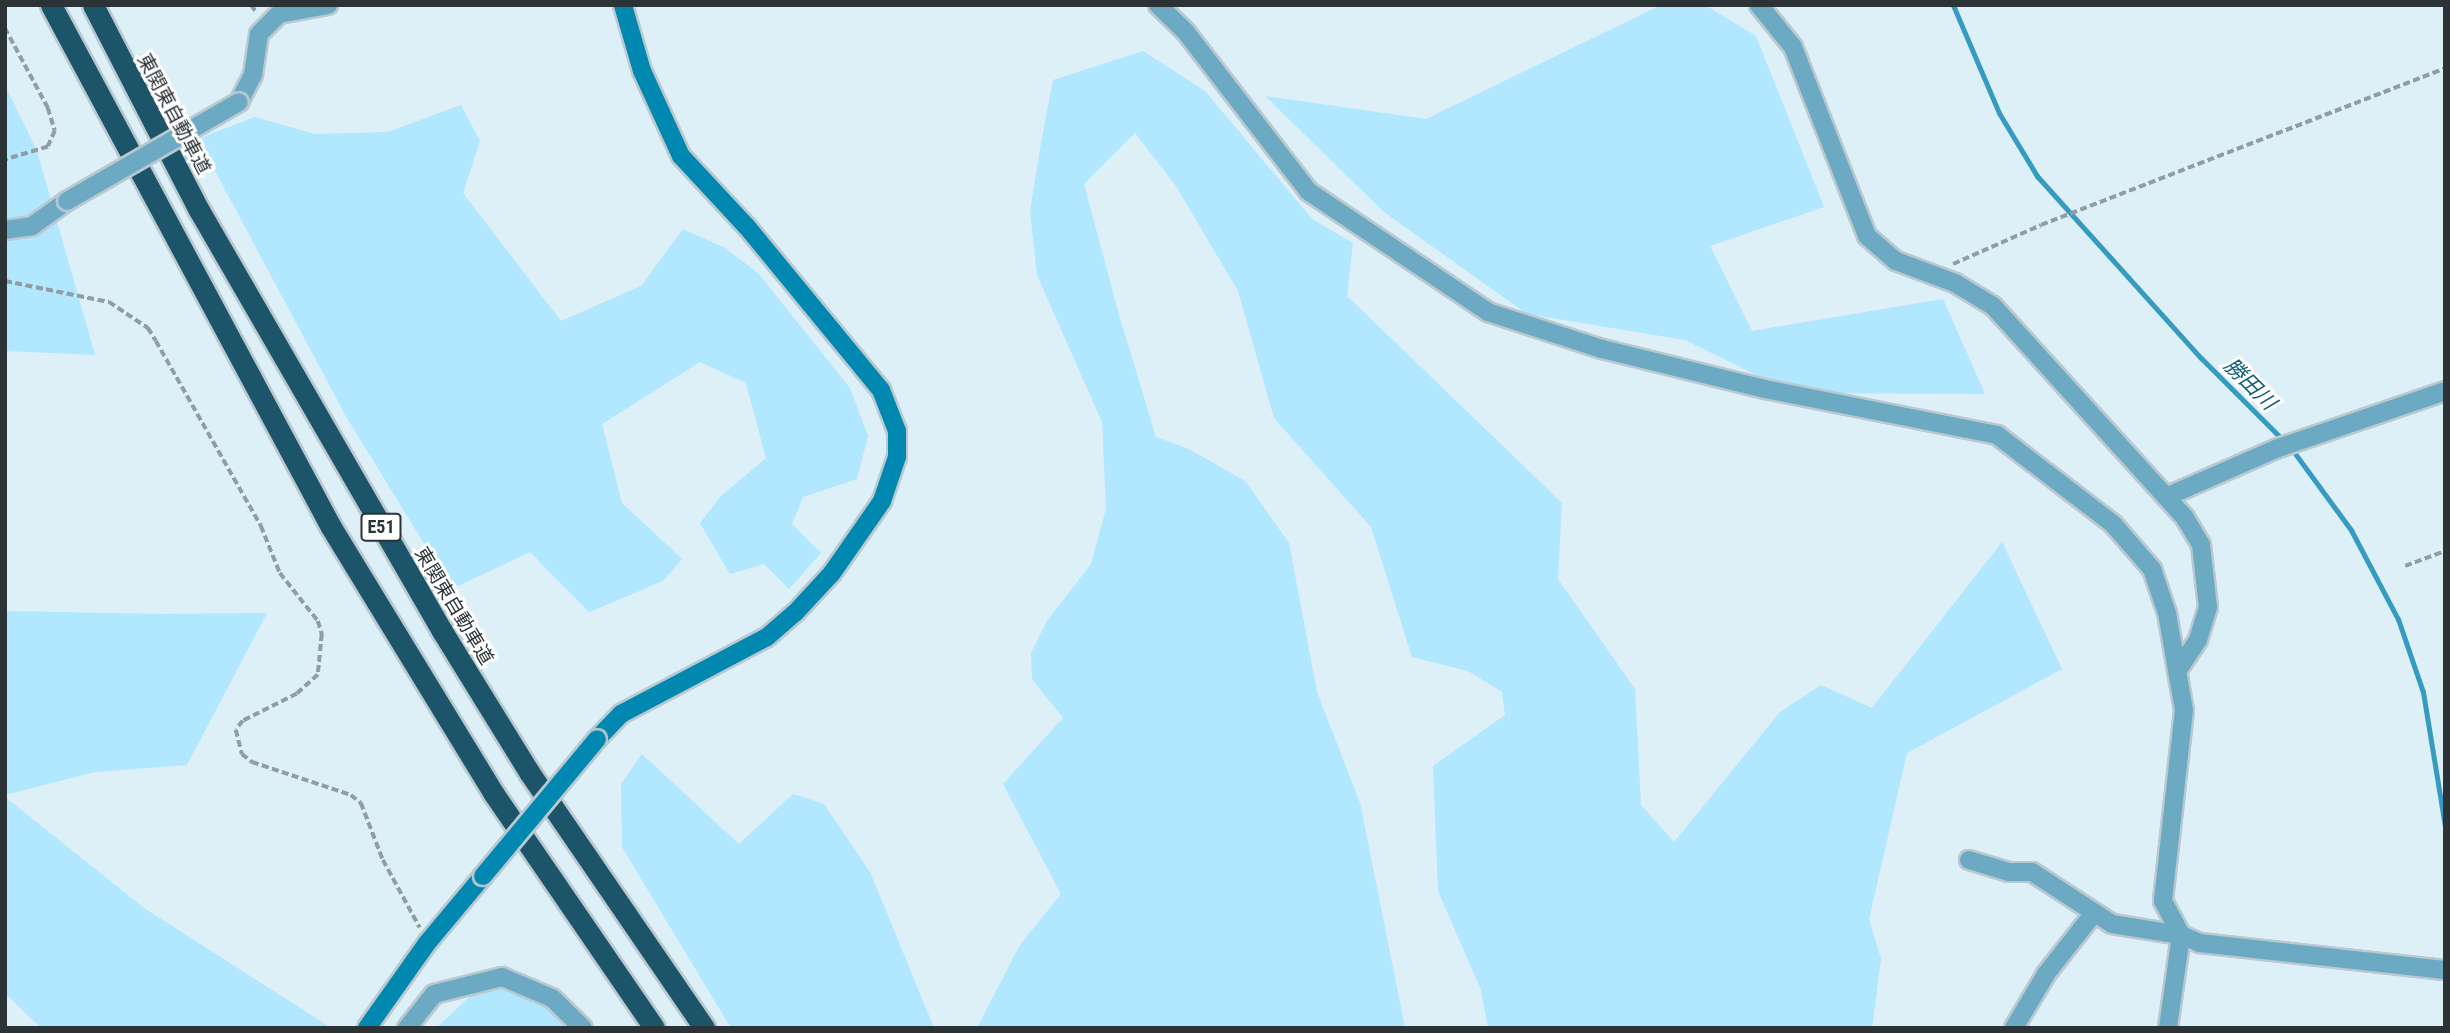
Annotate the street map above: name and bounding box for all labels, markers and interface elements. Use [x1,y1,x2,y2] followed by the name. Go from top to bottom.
[133,50,215,178] street label: 東関東自動車道
[2219,353,2281,415] water label: 勝田川
[360,512,402,542] road number: E51
[410,543,498,669] street label: 東関東自動車道

